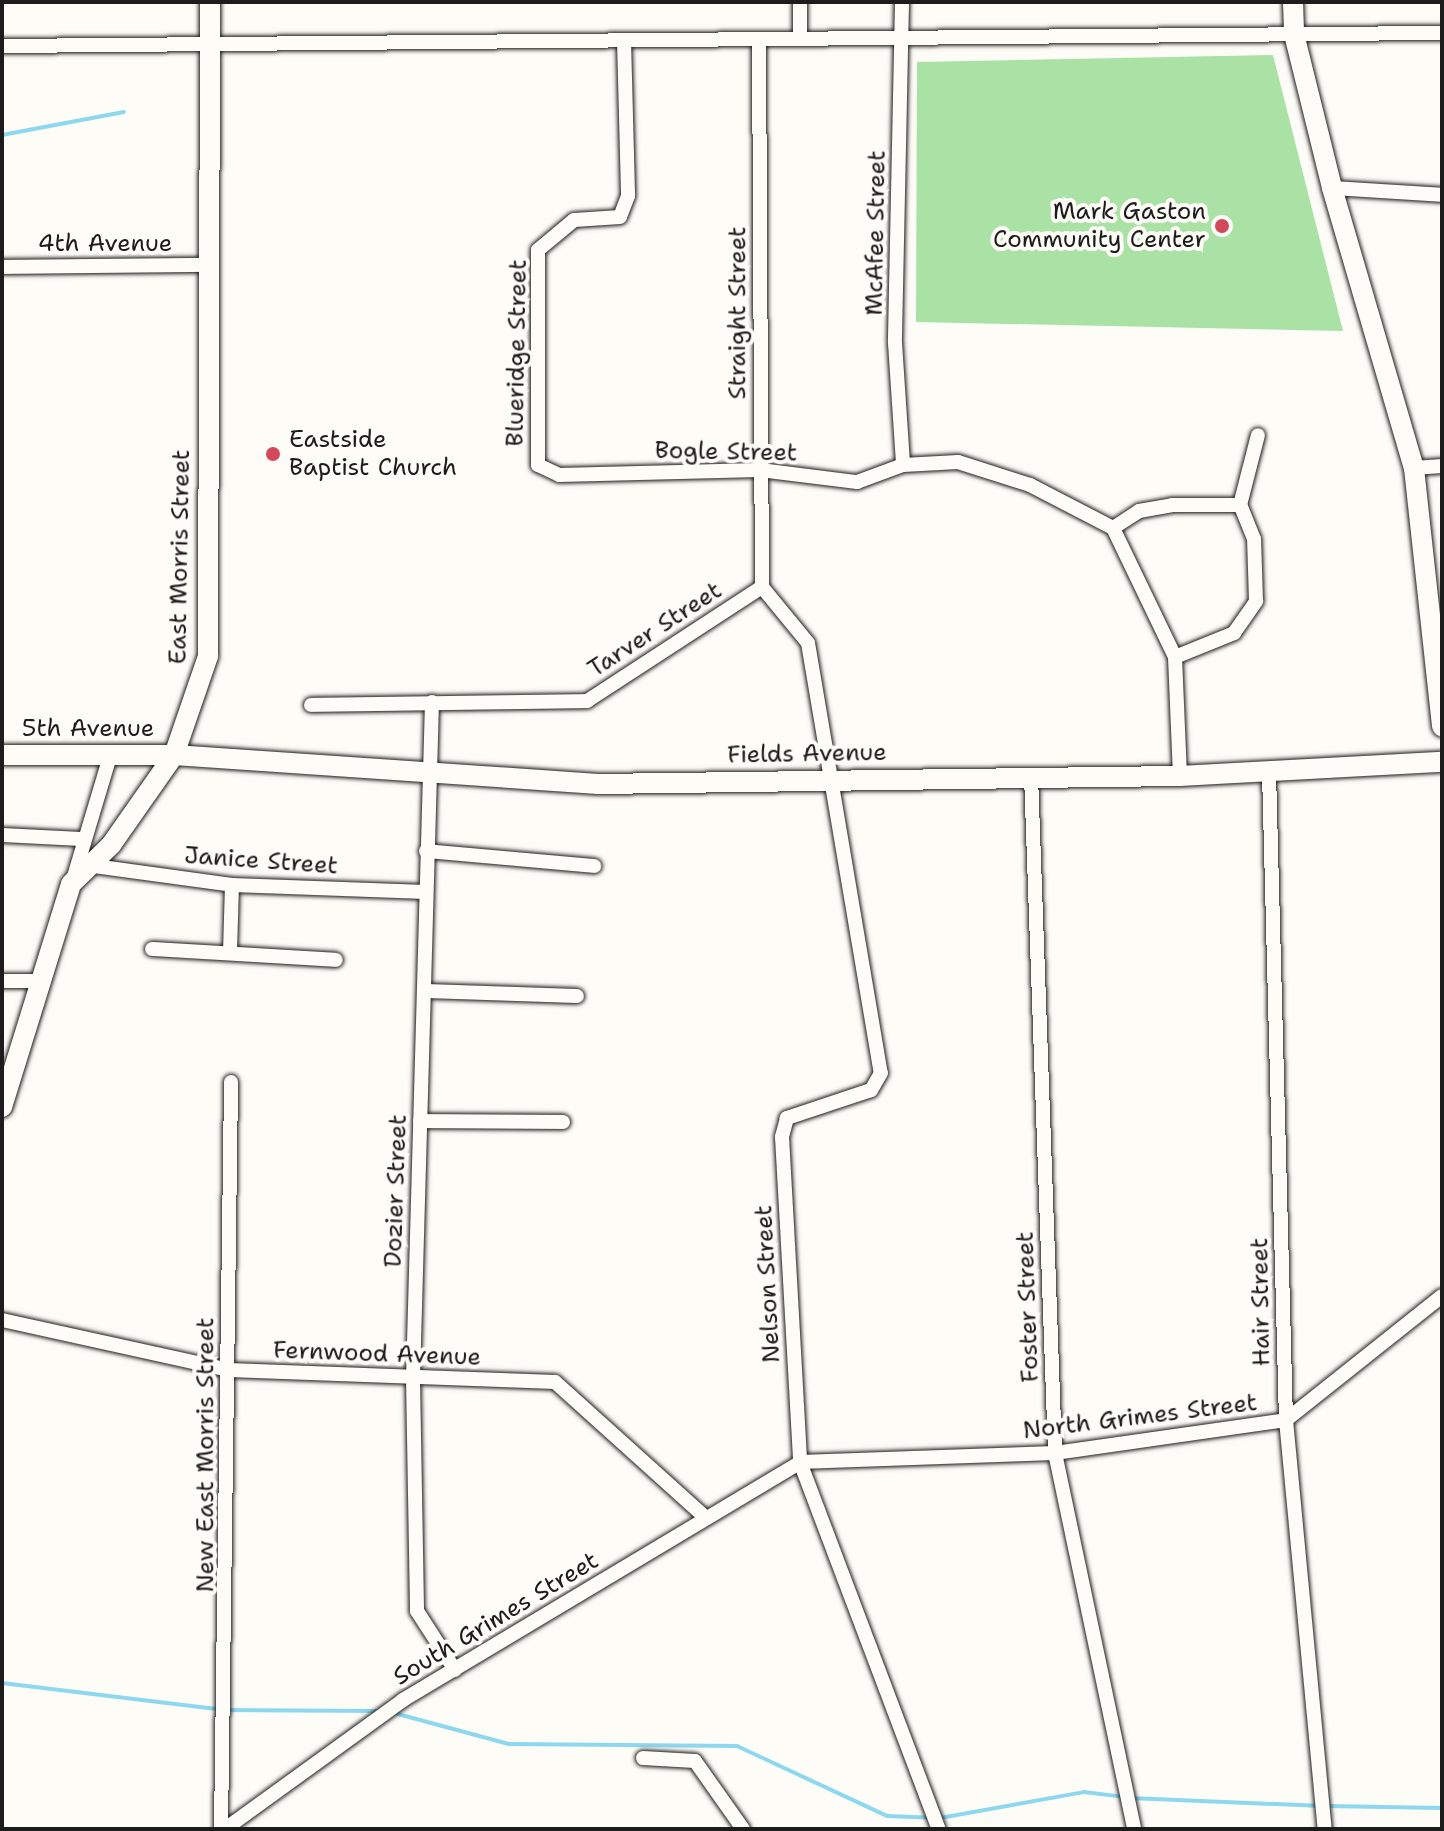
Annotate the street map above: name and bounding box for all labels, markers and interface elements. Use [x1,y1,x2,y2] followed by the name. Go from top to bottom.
[860,150,892,316] street label: McAfee Street
[993,198,1206,254] place label: Mark Gaston Community Center
[1213,217,1231,235] marker: Mark Gaston Community Center
[724,227,752,399] street label: Straight Street
[38,230,172,258] street label: 4th Avenue
[501,259,533,447] street label: Blueridge Street
[289,426,457,482] place label: Eastside Baptist Church
[654,436,798,468] street label: Bogle Street
[264,445,282,463] marker: Eastside Baptist Church
[164,449,196,665] street label: East Morris Street
[583,576,727,684] street label: Tarver Street
[22,715,154,743] street label: 5th Avenue
[727,738,887,770] street label: Fields Avenue
[183,841,339,881] street label: Janice Street
[379,1114,413,1268] street label: Dozier Street
[749,1204,787,1364] street label: Nelson Street
[1011,1231,1045,1383] street label: Foster Street
[1245,1237,1277,1367] street label: Hair Street
[192,1317,220,1593] street label: New East Morris Street
[273,1336,481,1372] street label: Fernwood Avenue
[1021,1388,1259,1446] street label: North Grimes Street
[388,1546,604,1692] street label: South Grimes Street

